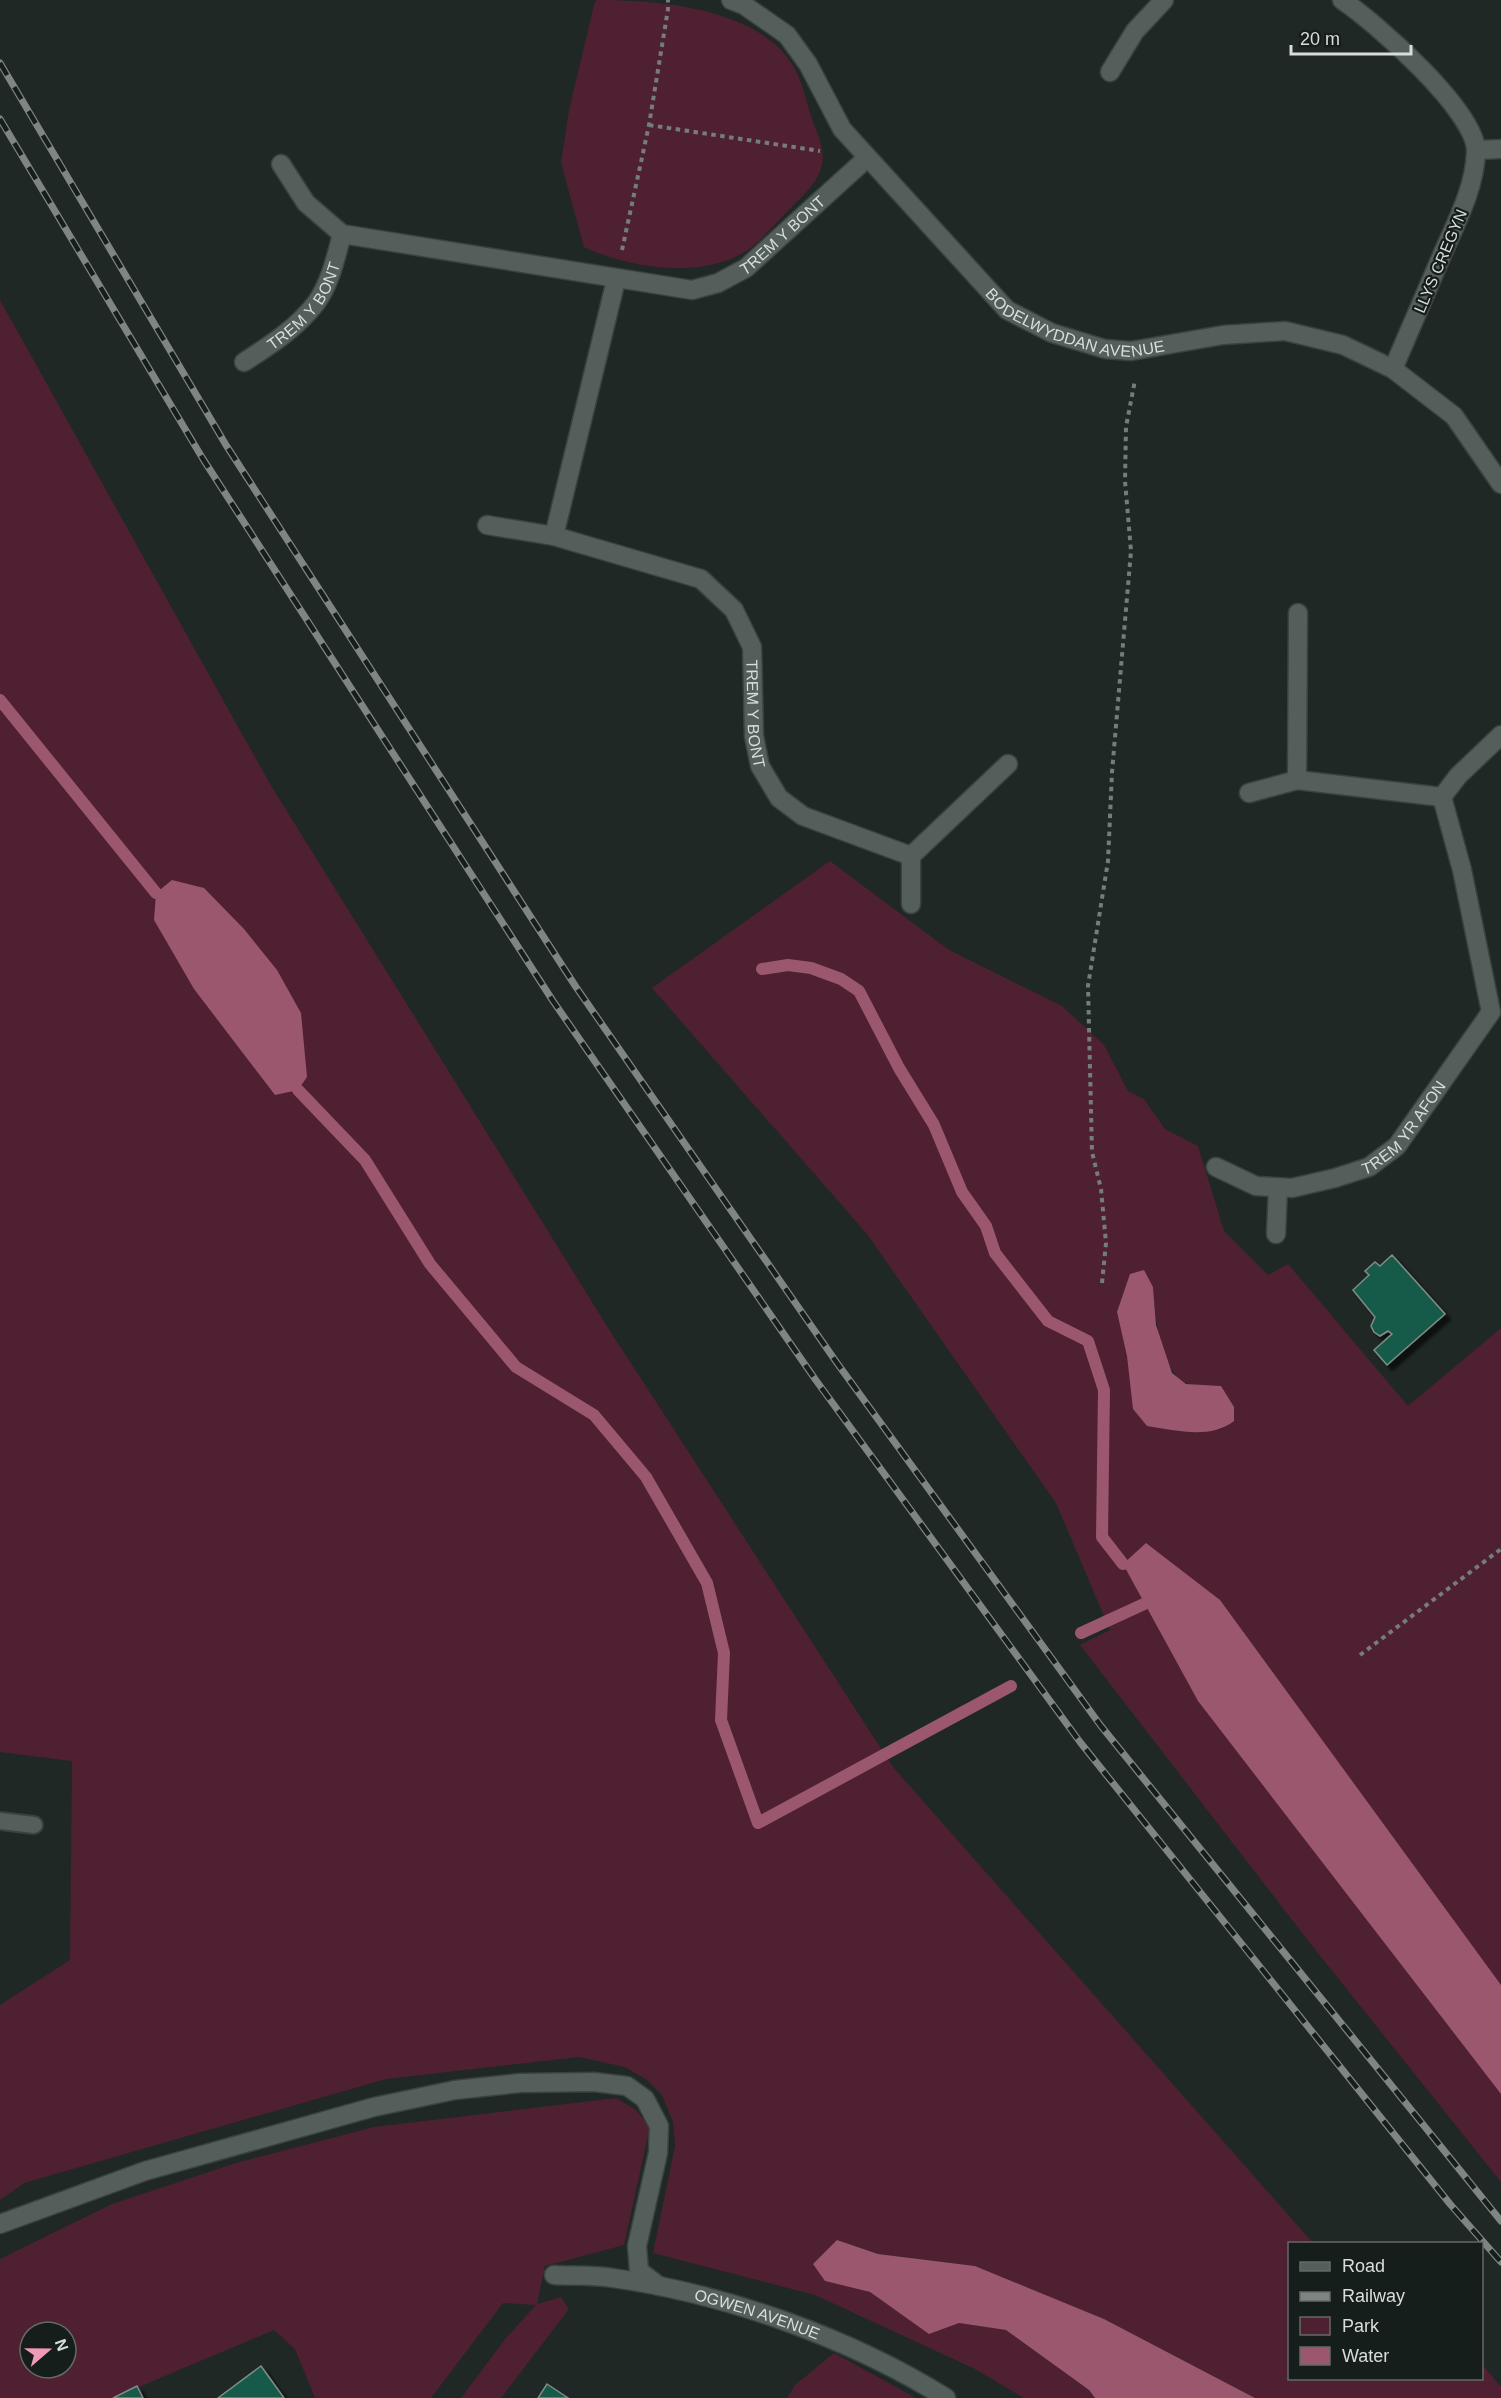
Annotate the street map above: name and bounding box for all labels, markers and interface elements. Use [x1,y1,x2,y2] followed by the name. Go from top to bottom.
[1291,18,1411,56] scale bar
[1300,29,1340,49] text: 20 m
[737,192,829,278] street label: TREM Y BONT
[1411,207,1470,316] street label: LLYS CREGYN
[264,260,343,353] street label: TREM Y BONT
[982,285,1166,360] street label: BODELWYDDAN AVENUE
[743,659,768,770] street label: TREM Y BONT
[1360,1078,1449,1178] street label: TREM YR AFON
[1288,2242,1483,2380] legend
[1342,2256,1385,2276] text: Road
[693,2286,822,2343] street label: OGWEN AVENUE
[1342,2286,1405,2306] text: Railway
[1342,2316,1380,2336] text: Park
[18,2320,78,2380] north arrow
[52,2337,72,2353] text: N
[1342,2346,1389,2366] text: Water

